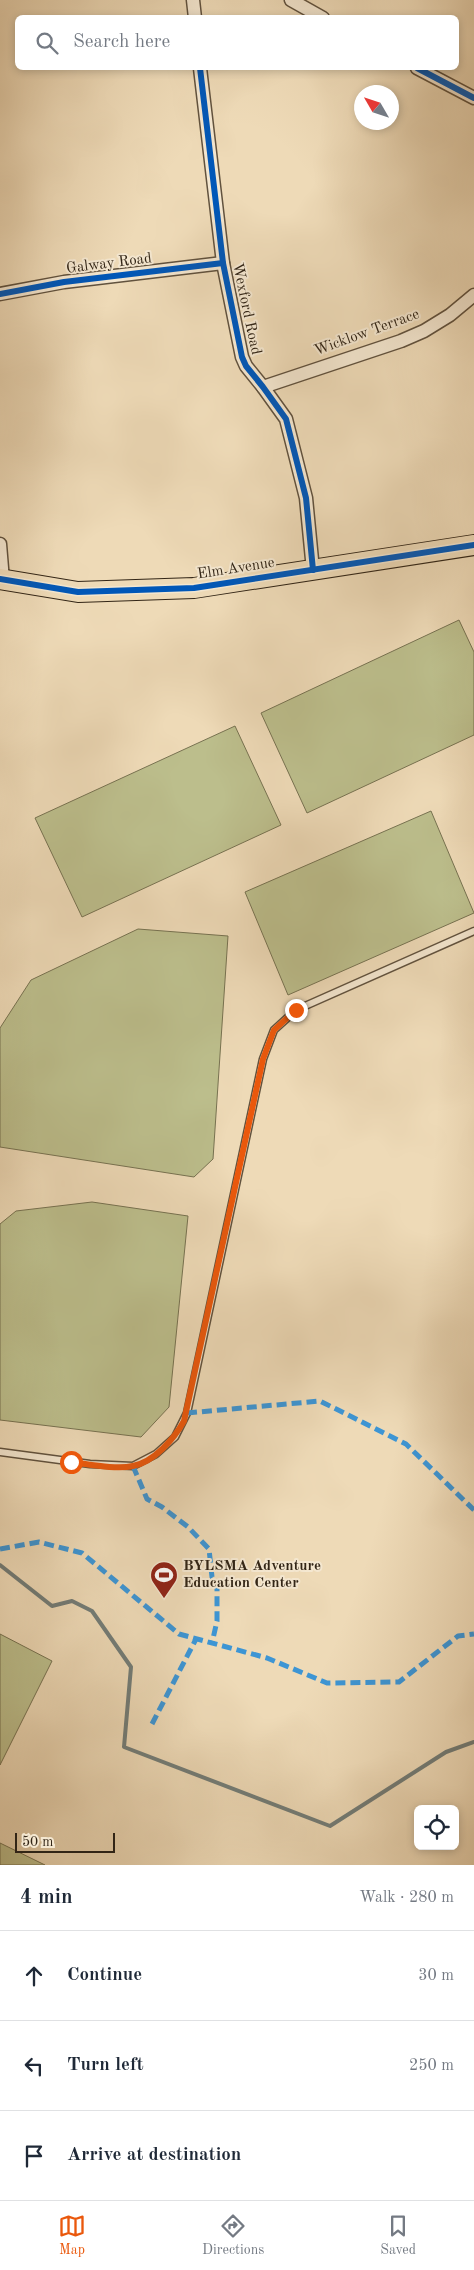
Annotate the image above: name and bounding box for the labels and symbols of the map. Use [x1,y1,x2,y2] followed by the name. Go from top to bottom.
[354,85,399,130] north arrow
[65,251,153,277] street label: Galway Road
[229,262,263,356] street label: Wexford Road
[312,307,422,359] street label: Wicklow Terrace
[196,555,276,583] street label: Elm Avenue
[285,999,308,1022] route end
[60,1451,83,1474] route start
[183,1559,321,1591] place label: BYLSMA Adventure Education Center
[149,1560,179,1599] sports icon: BYLSMA Adventure Education Center
[15,1830,115,1853] scale bar

